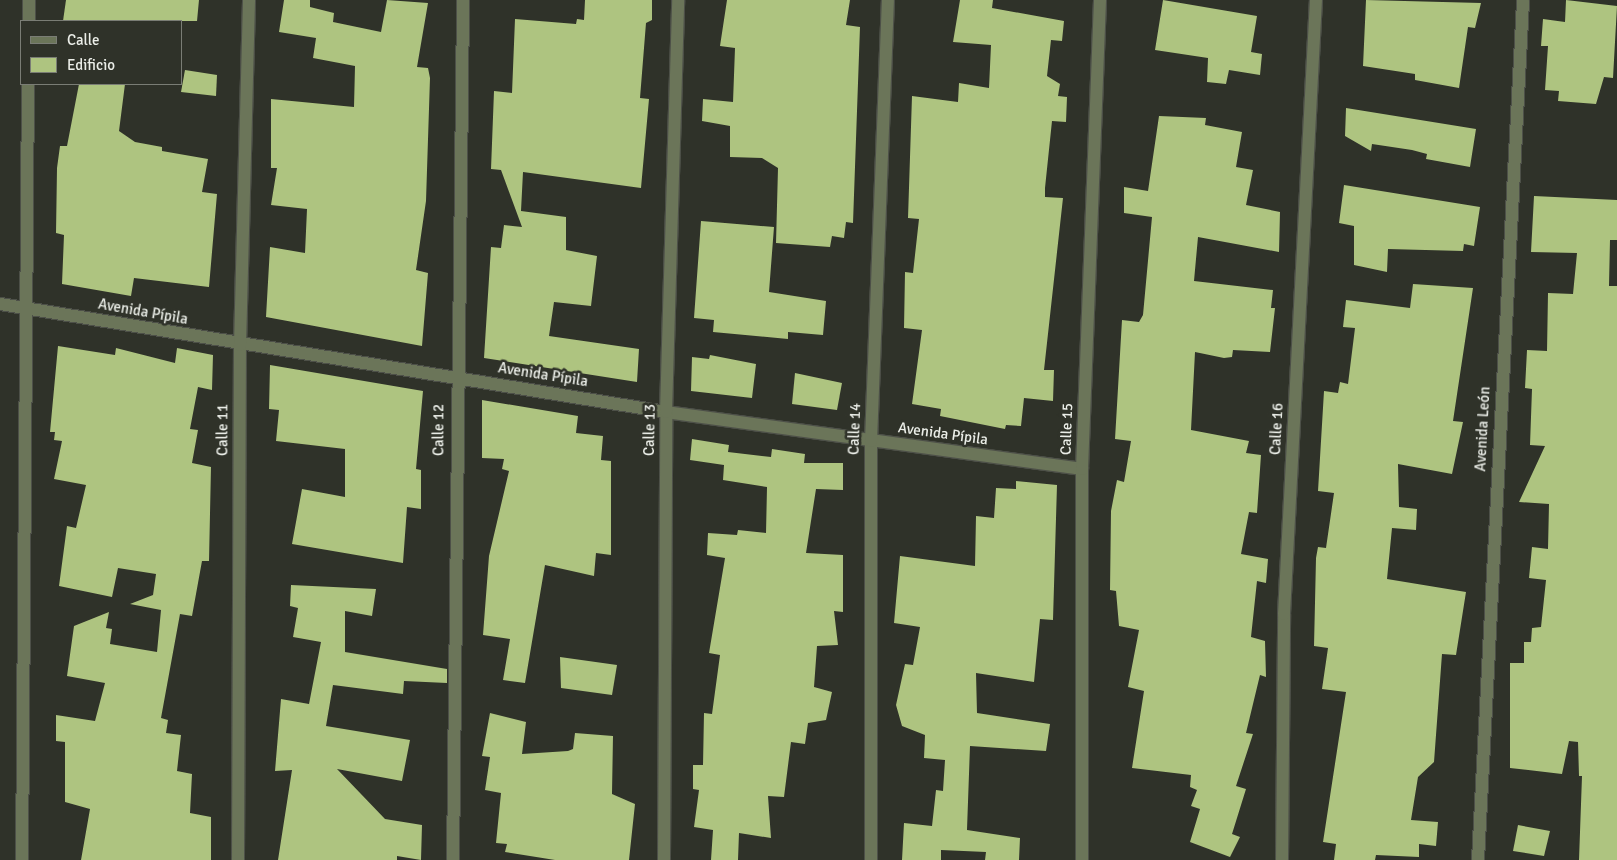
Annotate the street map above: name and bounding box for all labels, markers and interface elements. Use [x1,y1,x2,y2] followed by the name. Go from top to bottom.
[20,20,182,85] legend
[67,31,100,49] text: Calle
[67,56,115,74] text: Edificio
[97,295,189,329] street label: Avenida Pípila
[497,359,589,391] street label: Avenida Pípila
[1472,386,1494,472] street label: Avenida León
[845,403,865,455] street label: Calle 14
[1057,403,1077,455] street label: Calle 15
[1267,403,1287,455] street label: Calle 16
[214,404,232,456] street label: Calle 11
[430,404,448,456] street label: Calle 12
[641,404,659,456] street label: Calle 13
[897,419,989,449] street label: Avenida Pípila

